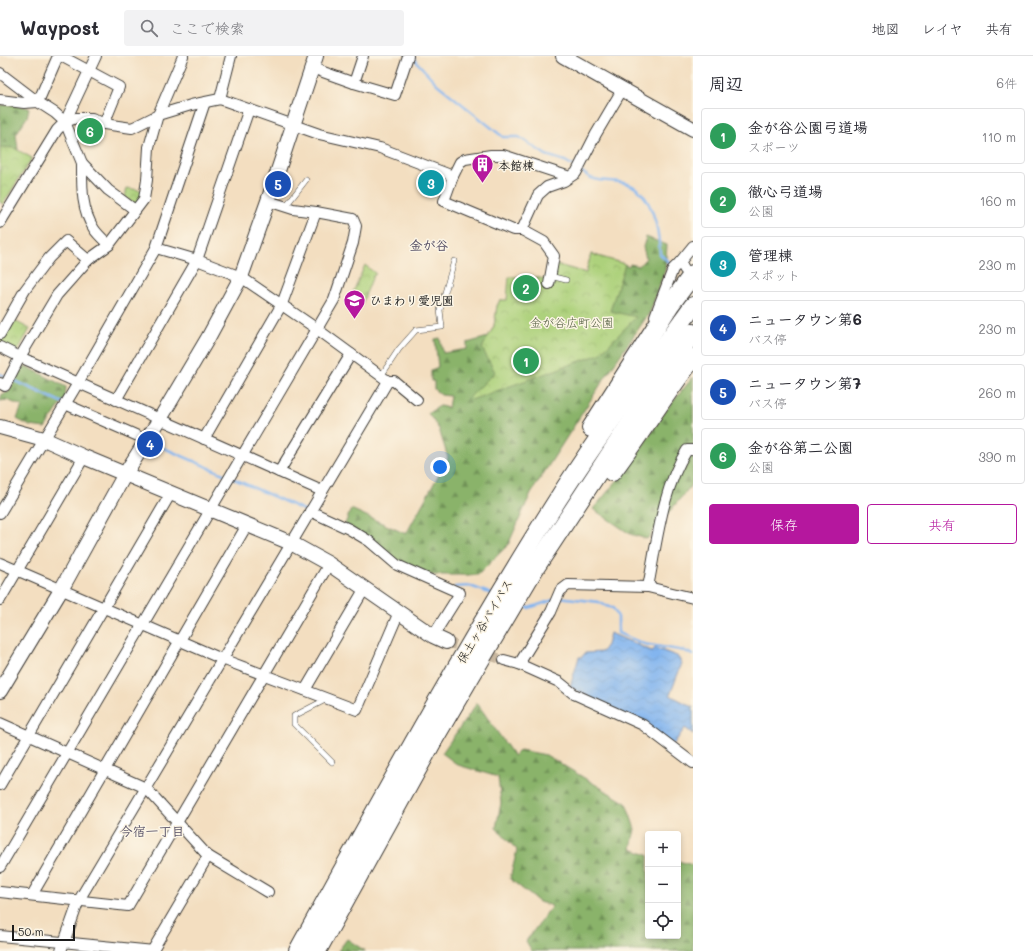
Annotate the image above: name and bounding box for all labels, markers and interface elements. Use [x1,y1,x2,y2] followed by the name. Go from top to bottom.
[124,10,404,46] search box
[20,15,100,40] text: Waypost
[138,17,160,39] icon: search
[170,18,245,38] text: ここで検索
[872,19,900,38] text: 地図
[922,19,963,38] text: レイヤ
[985,19,1013,38] text: 共有
[709,72,743,94] text: 周辺
[996,74,1017,91] text: 6件
[77,116,103,146] pin: 6
[748,117,868,137] text: 金が谷公園弓道場
[720,128,726,145] text: 1
[982,128,1016,145] text: 110 m
[748,138,800,155] text: スポーツ
[469,152,495,185] building icon: 本館棟
[498,157,534,173] place label: 本館棟
[418,168,444,198] pin: 3
[265,169,291,199] pin: 5
[748,181,823,201] text: 徹心弓道場
[719,192,727,209] text: 2
[980,192,1016,209] text: 160 m
[748,202,774,219] text: 公園
[409,236,449,253] district label: 金が谷
[748,245,793,265] text: 管理棟
[719,256,727,273] text: 3
[979,256,1016,273] text: 230 m
[748,266,800,283] text: スポット
[513,273,539,303] pin: 2
[341,287,367,320] school or university icon: ひまわり愛児園
[370,292,454,308] place label: ひまわり愛児園
[748,309,862,329] text: ニュータウン第6
[530,314,614,330] park label: 金が谷広町公園
[719,320,727,337] text: 4
[979,320,1016,337] text: 230 m
[748,330,787,347] text: バス停
[513,346,539,376] pin: 1
[748,373,861,393] text: ニュータウン第7
[719,384,727,401] text: 5
[978,384,1016,401] text: 260 m
[748,394,787,411] text: バス停
[137,429,163,459] pin: 4
[748,437,853,457] text: 金が谷第二公園
[719,448,727,465] text: 6
[978,448,1016,465] text: 390 m
[430,457,450,477] your location
[748,458,774,475] text: 公園
[709,504,859,544] button: 保存
[867,504,1017,544] button: 共有
[452,576,516,666] street label: 保土ヶ谷バイパス
[119,822,185,839] district label: 今宿一丁目
[645,831,681,939] map controls
[645,831,681,867] button: +
[645,867,681,903] button: −
[645,903,681,939] button: locate
[12,923,75,942] scale bar
[18,924,44,939] text: 50 m

